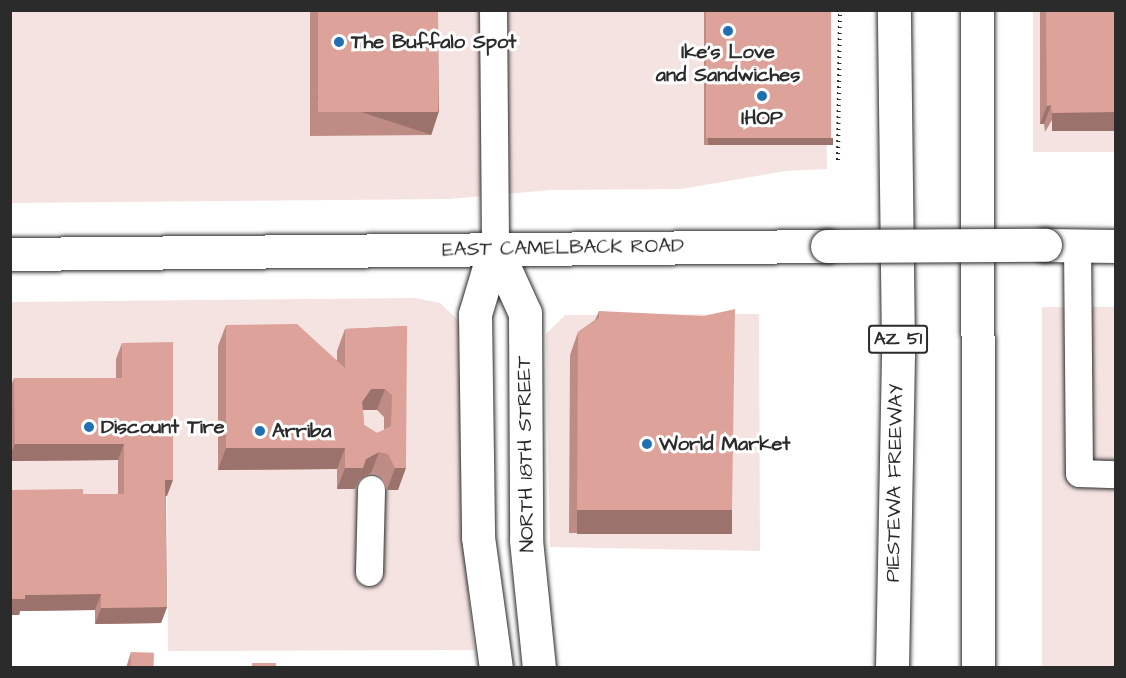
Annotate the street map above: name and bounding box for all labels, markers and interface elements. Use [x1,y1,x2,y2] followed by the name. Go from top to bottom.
[721,24,735,38] marker: Ike's Love and Sandwiches
[351,30,516,54] place label: The Buffalo Spot
[332,35,346,49] marker: The Buffalo Spot
[656,41,800,88] place label: Ike's Love and Sandwiches
[755,89,769,103] marker: IHOP
[741,106,783,130] place label: IHOP
[442,234,684,262] street label: EAST CAMELBACK ROAD
[868,324,928,354] road number: AZ 51
[512,356,540,552] street label: NORTH 18TH STREET
[881,384,909,582] street label: PIESTEWA FREEWAY
[101,415,225,439] place label: Discount Tire
[272,419,331,443] place label: Arriba
[82,420,96,434] marker: Discount Tire
[253,424,267,438] marker: Arriba
[659,432,790,456] place label: World Market
[640,437,654,451] marker: World Market

